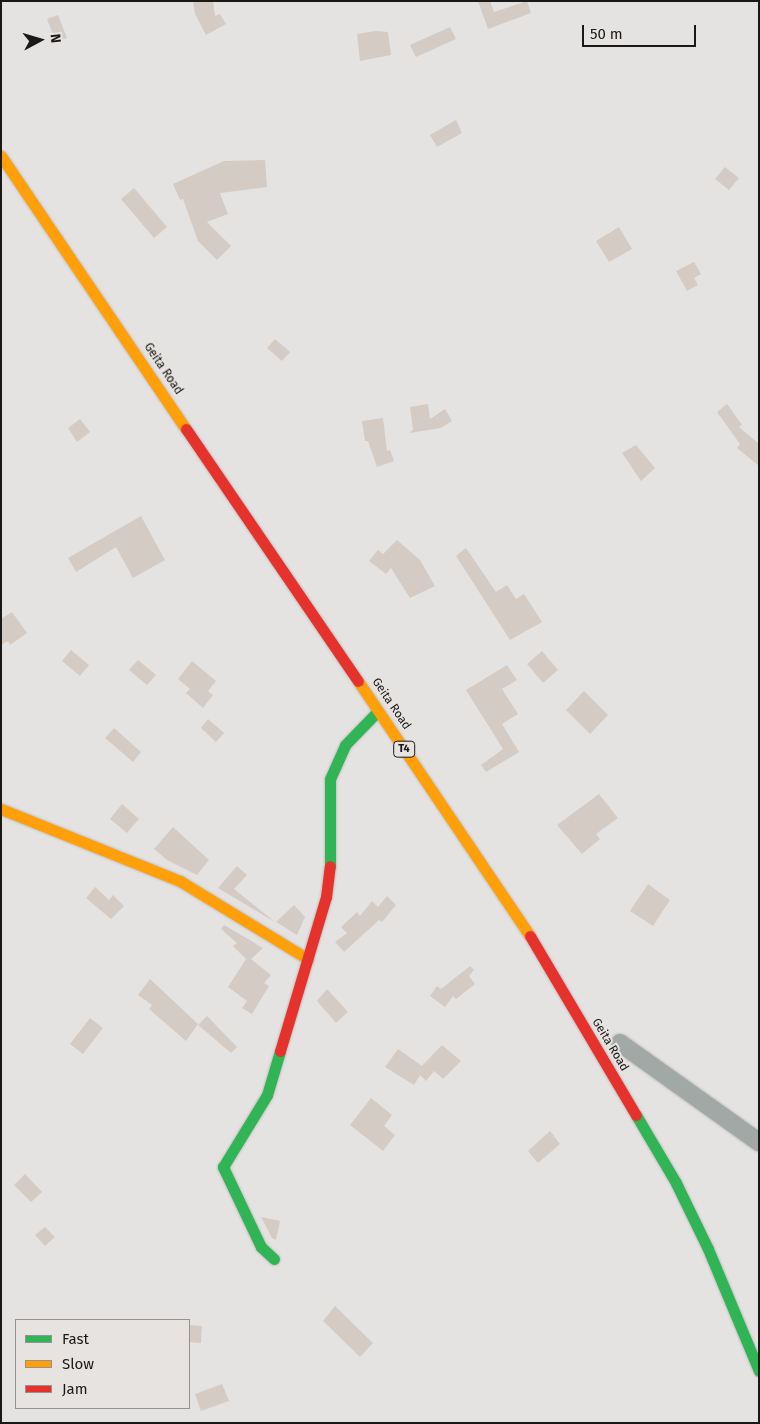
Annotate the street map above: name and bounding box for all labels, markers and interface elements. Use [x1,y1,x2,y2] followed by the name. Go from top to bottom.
[15,15,65,65] north arrow
[585,15,699,47] scale bar
[590,25,623,43] text: 50 m
[46,33,64,44] text: N
[141,340,185,398] street label: Geita Road
[369,675,413,733] street label: Geita Road
[393,741,415,758] road number: T4
[589,1016,631,1074] street label: Geita Road
[15,1319,190,1409] legend
[62,1330,89,1348] text: Fast
[62,1355,94,1373] text: Slow
[62,1380,88,1398] text: Jam

